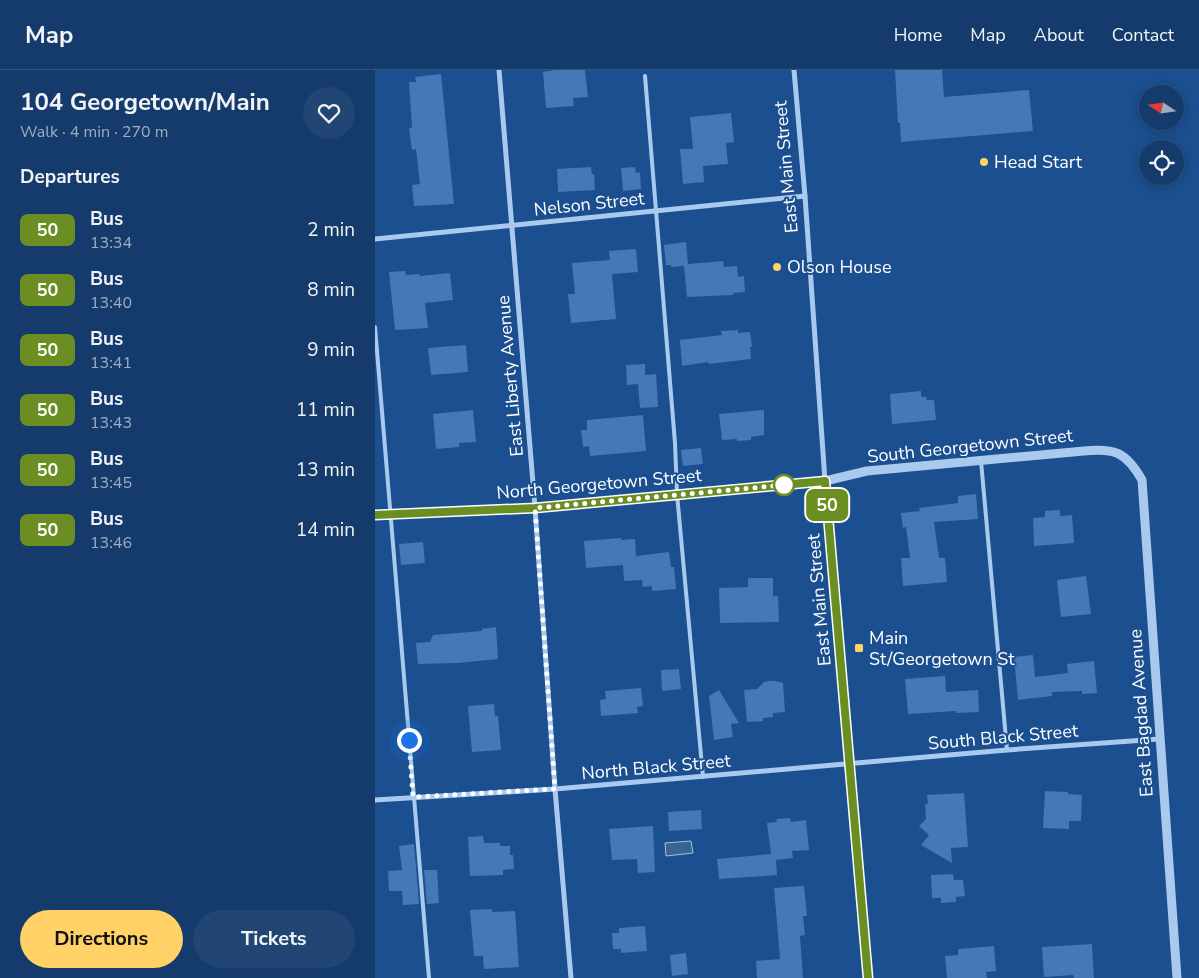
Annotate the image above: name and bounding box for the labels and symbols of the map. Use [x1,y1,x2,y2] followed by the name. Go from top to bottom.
[1139,85,1184,130] north arrow
[768,99,804,234] street label: East Main Street
[994,150,1083,174] place label: Head Start
[978,156,990,168] marker: Head Start
[533,186,646,222] street label: Nelson Street
[787,255,892,279] place label: Olson House
[771,261,783,273] marker: Olson House
[491,294,529,458] street label: East Liberty Avenue
[866,423,1075,469] street label: South Georgetown Street
[496,463,703,505] street label: North Georgetown Street
[773,474,795,496] unlabelled marker
[805,489,849,521] line badge: 50
[801,532,837,667] street label: East Main Street
[869,626,1015,671] place label: Main St/Georgetown St
[1123,628,1159,798] street label: East Bagdad Avenue
[853,642,865,654] marker: Main St/Georgetown St
[927,718,1080,756] street label: South Black Street
[397,728,422,753] your location
[580,748,732,785] street label: North Black Street

